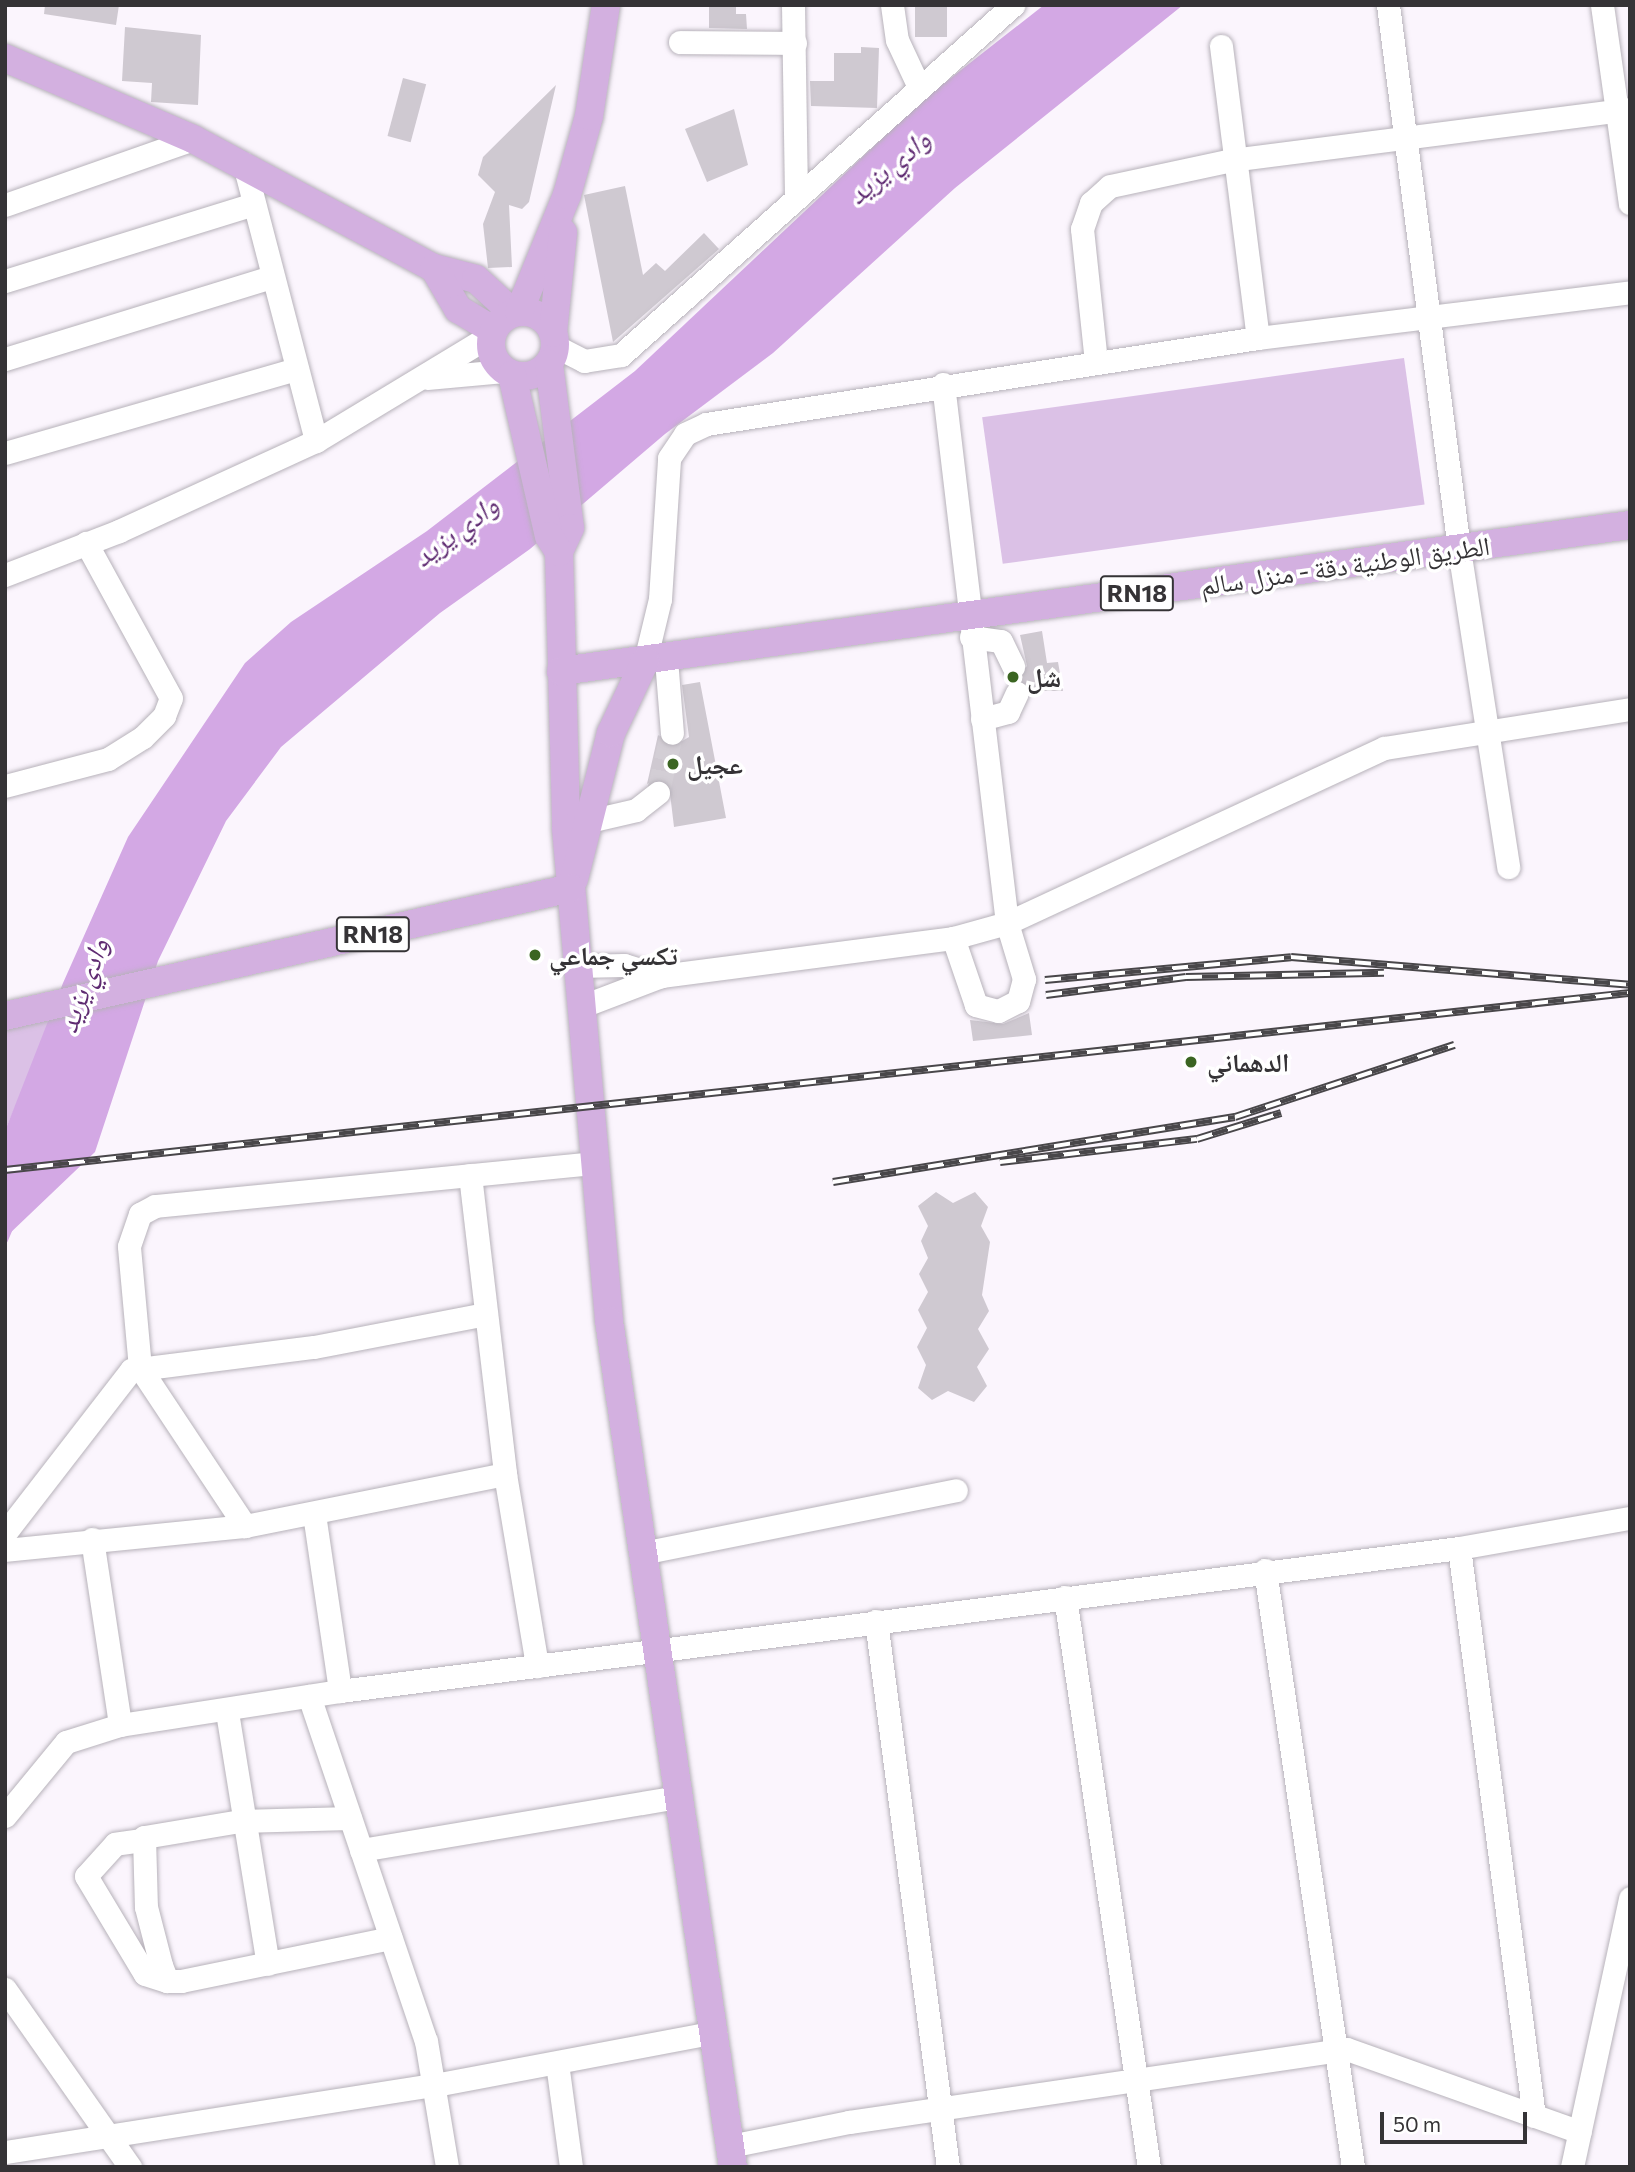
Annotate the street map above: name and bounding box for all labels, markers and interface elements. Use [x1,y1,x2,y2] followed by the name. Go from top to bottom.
[840,122,936,210] water label: وادي يزيد
[406,487,504,573] water label: وادي يزيد
[1198,529,1492,601] street label: الطريق الوطنية دقة - منزل سالم
[1098,572,1176,614] road number: RN18
[1027,661,1061,693] place label: شل
[1005,669,1021,685] marker: شل
[687,748,743,780] place label: عجيل
[665,756,681,772] marker: عجيل
[334,914,412,954] road number: RN18
[49,933,115,1037] water label: وادي يزيد
[549,939,678,971] place label: تكسي جماعي
[527,947,543,963] marker: تكسي جماعي
[1207,1046,1289,1078] place label: الدهماني
[1181,1052,1201,1072] marker: الدهماني
[1383,2098,1530,2142] scale bar
[1393,2111,1441,2136] text: 50 m

